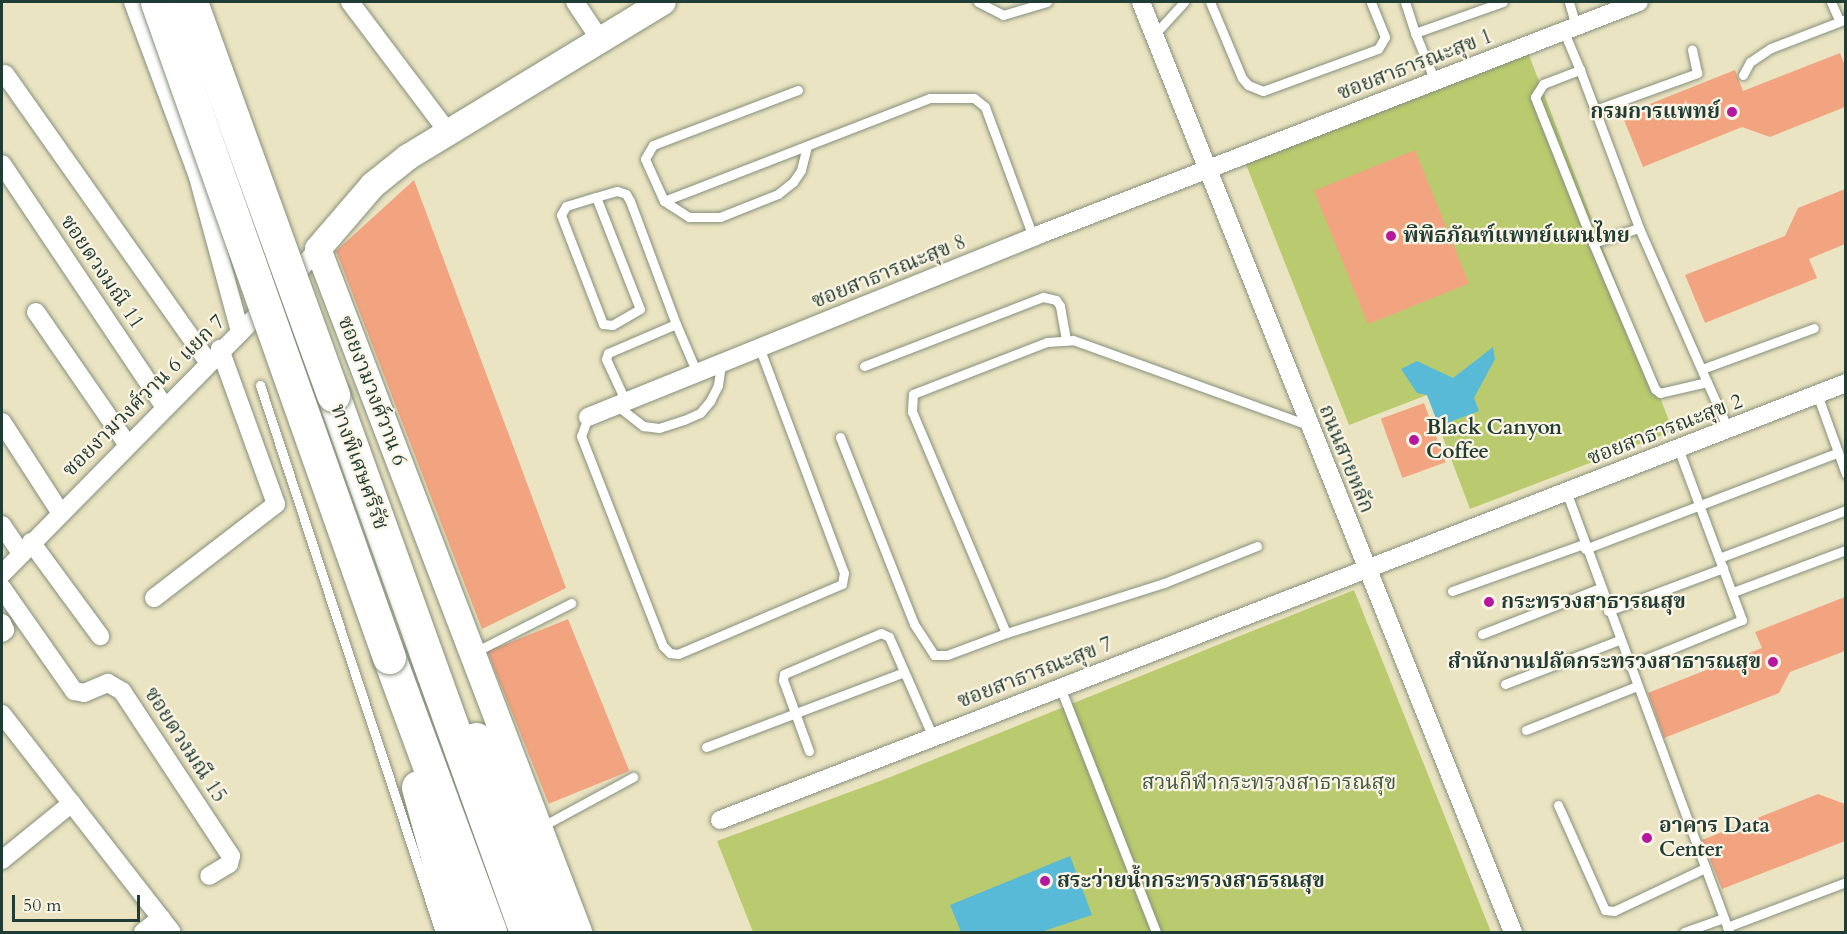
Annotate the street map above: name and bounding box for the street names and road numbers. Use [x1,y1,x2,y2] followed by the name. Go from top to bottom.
[1334,24,1496,106] street label: ซอยสาธารณะสุข 1
[55,210,149,334] street label: ซอยดวงมณี 11
[808,230,970,314] street label: ซอยสาธารณะสุข 8
[57,309,231,483] street label: ซอยงามวงศ์วาน 6 แยก 7
[332,312,412,470] street label: ซอยงามวงศ์วาน 6
[1584,389,1746,471] street label: ซอยสาธารณะสุข 2
[325,401,393,533] street label: ทางพิเศษศรีรัช
[1313,401,1379,517] street label: ถนนสายหลัก
[954,632,1116,714] street label: ซอยสาธารณะสุข 7
[138,683,232,807] street label: ซอยดวงมณี 15

